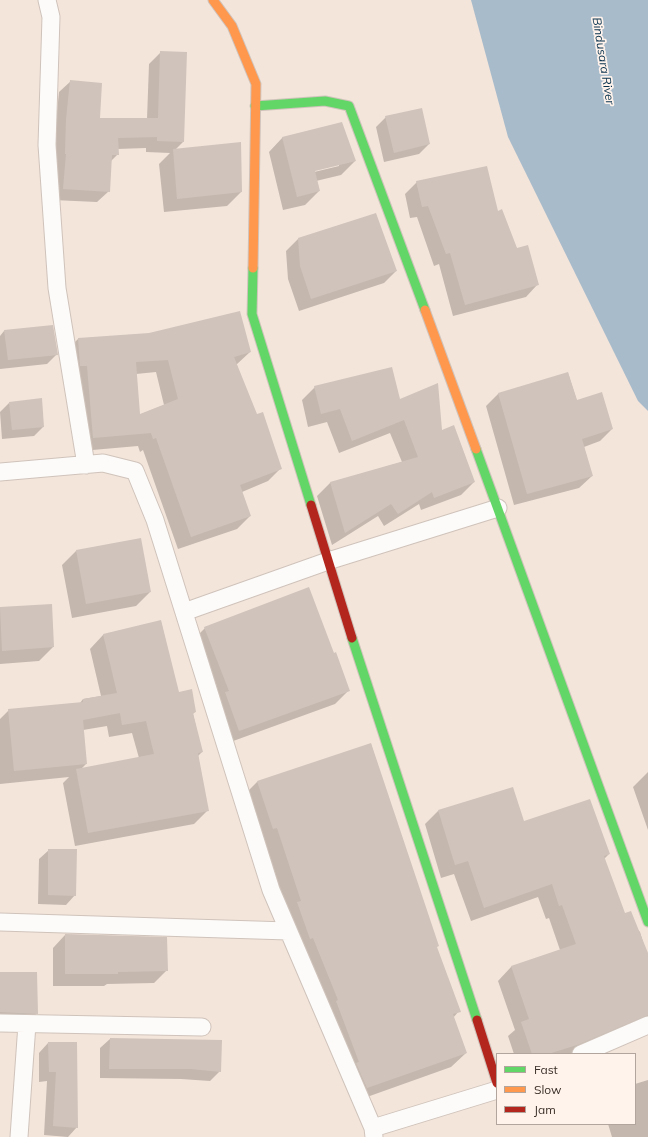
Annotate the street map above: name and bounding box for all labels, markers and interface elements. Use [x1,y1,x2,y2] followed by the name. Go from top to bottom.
[589,16,617,106] water label: Bindusara River
[496,1053,636,1125] legend
[534,1062,558,1077] text: Fast
[534,1082,562,1097] text: Slow
[534,1102,556,1117] text: Jam

